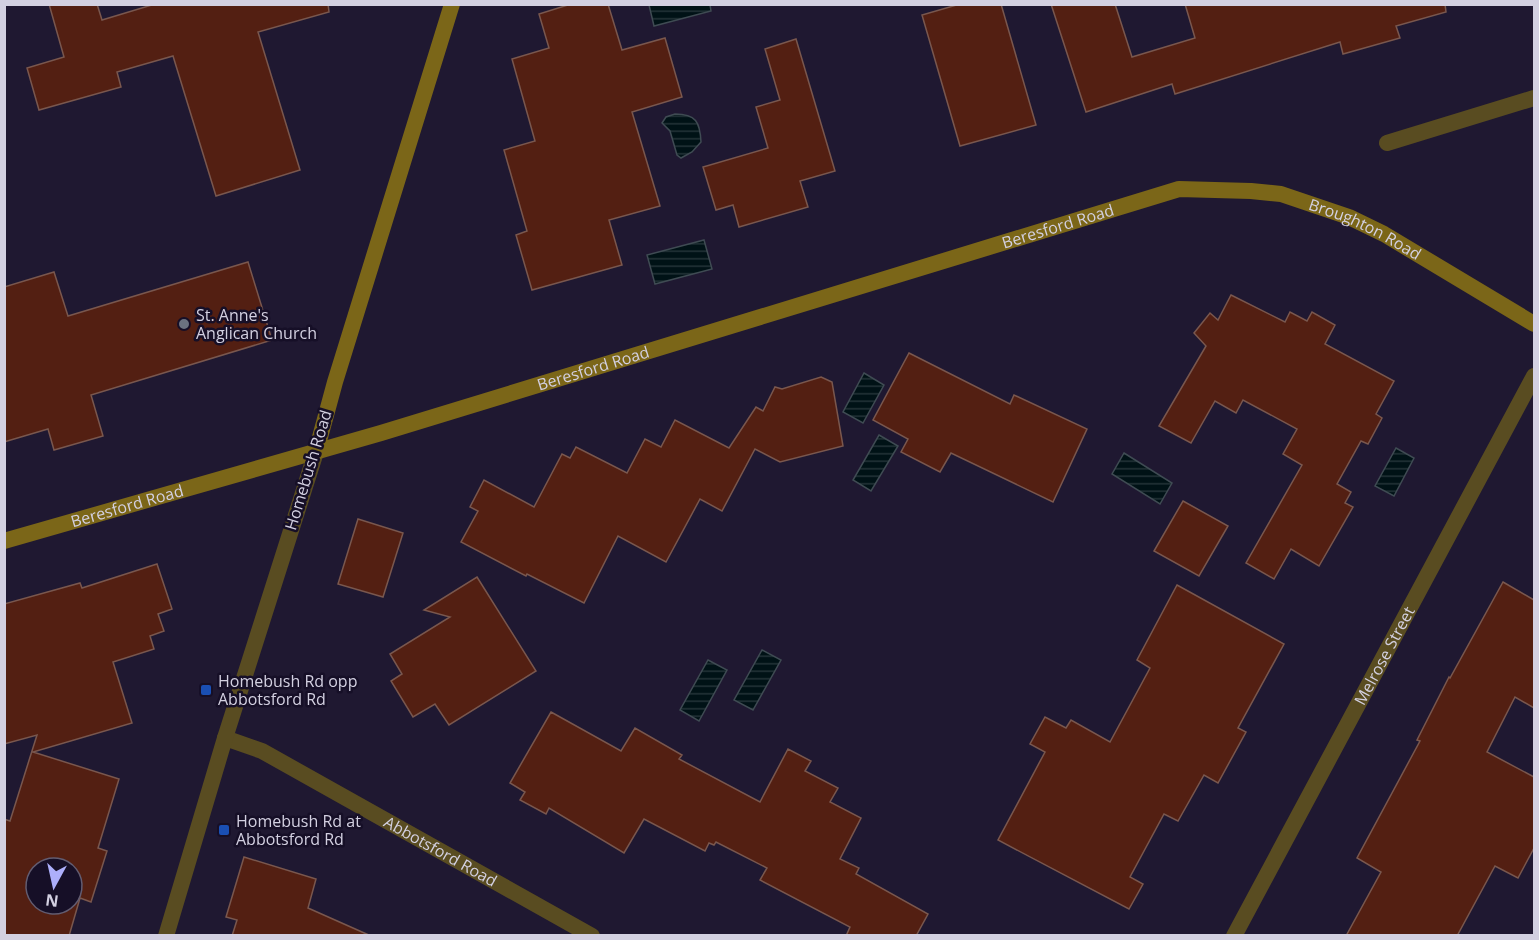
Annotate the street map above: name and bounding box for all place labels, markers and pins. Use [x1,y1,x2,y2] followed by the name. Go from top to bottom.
[196,304,317,344] place label: St. Anne's Anglican Church
[177,317,191,331] marker: St. Anne's Anglican Church
[218,670,357,710] place label: Homebush Rd opp Abbotsford Rd
[199,683,213,697] marker: Homebush Rd opp Abbotsford Rd
[236,810,361,850] place label: Homebush Rd at Abbotsford Rd
[217,823,231,837] marker: Homebush Rd at Abbotsford Rd

